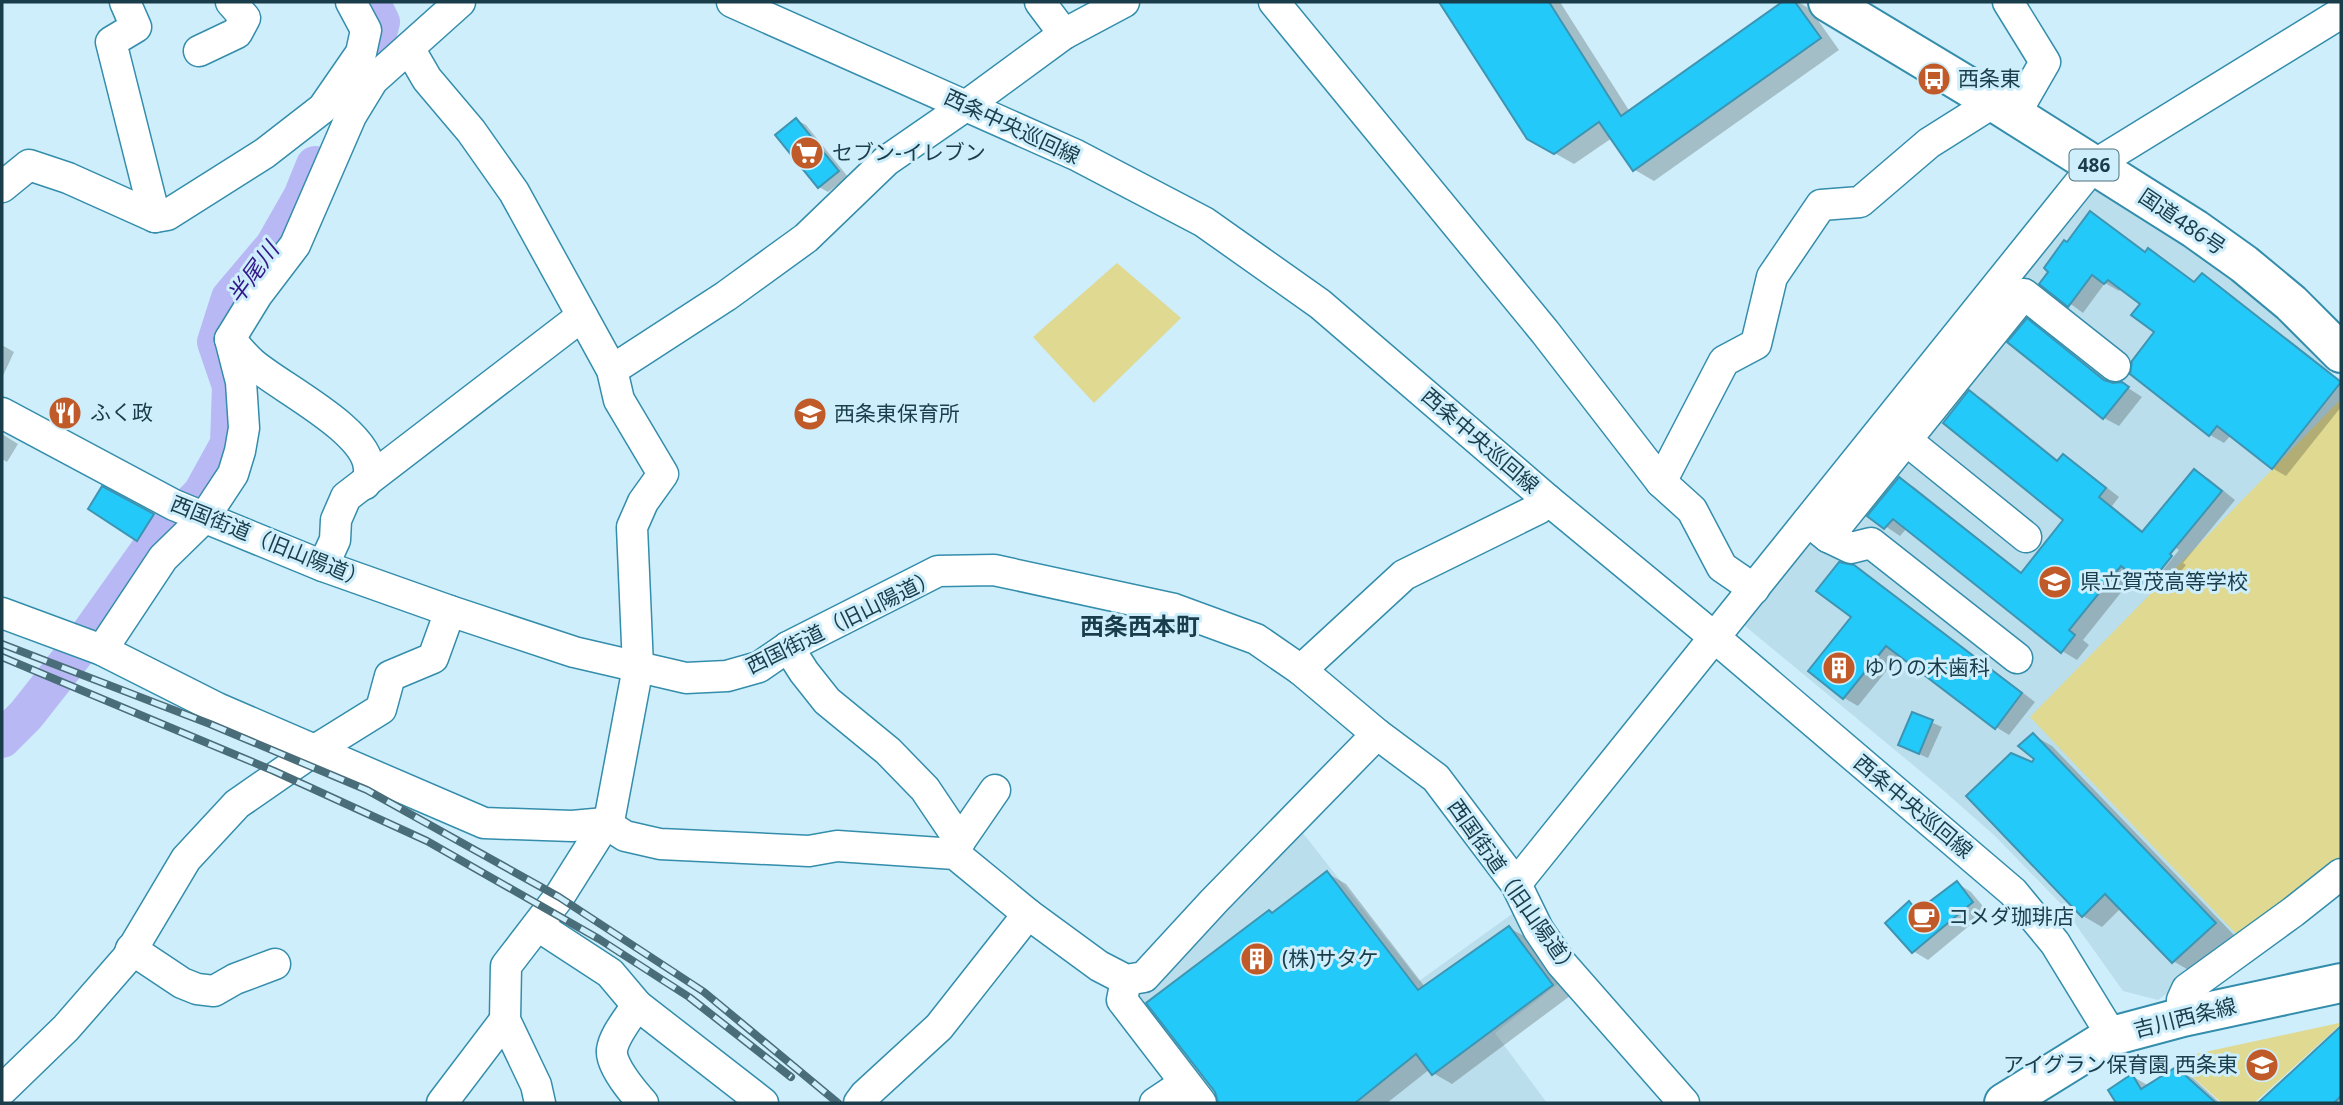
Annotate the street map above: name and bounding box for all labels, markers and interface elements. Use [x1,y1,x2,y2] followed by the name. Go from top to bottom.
[1915,60,1953,98] bus stop icon: 西条東
[1958,64,2021,92] place label: 西条東
[940,82,1085,170] street label: 西条中央巡回線
[788,134,826,172] supermarket icon: セブン-イレブン
[832,138,986,166] place label: セブン-イレブン
[2070,150,2118,181] road number: 486
[2134,182,2231,260] street label: 国道486号
[219,233,287,310] water label: 半尾川
[1416,381,1545,499] street label: 西条中央巡回線
[46,394,84,432] restaurant icon: ふく政
[791,395,829,433] school or university icon: 西条東保育所
[90,398,153,426] place label: ふく政
[834,399,960,427] place label: 西条東保育所
[167,489,372,593] street label: 西国街道（旧山陽道）
[741,562,942,680] street label: 西国街道（旧山陽道）
[2036,563,2074,601] school or university icon: 県立賀茂高等学校
[2080,567,2248,595] place label: 県立賀茂高等学校
[1080,609,1200,642] district label: 西条西本町
[1820,649,1858,687] building icon: ゆりの木歯科
[1864,653,1990,681] place label: ゆりの木歯科
[1848,748,1979,864] street label: 西条中央巡回線
[1442,793,1586,981] street label: 西国街道（旧山陽道）
[1905,898,1943,936] cafe icon: コメダ珈琲店
[1948,902,2074,930] place label: コメダ珈琲店
[1238,940,1276,978] building icon: (株)サタケ
[1282,944,1379,972] place label: (株)サタケ
[2130,991,2239,1043] street label: 吉川西条線
[2243,1046,2281,1084] school or university icon: アイグラン保育園 西条東
[2003,1050,2238,1078] place label: アイグラン保育園 西条東

